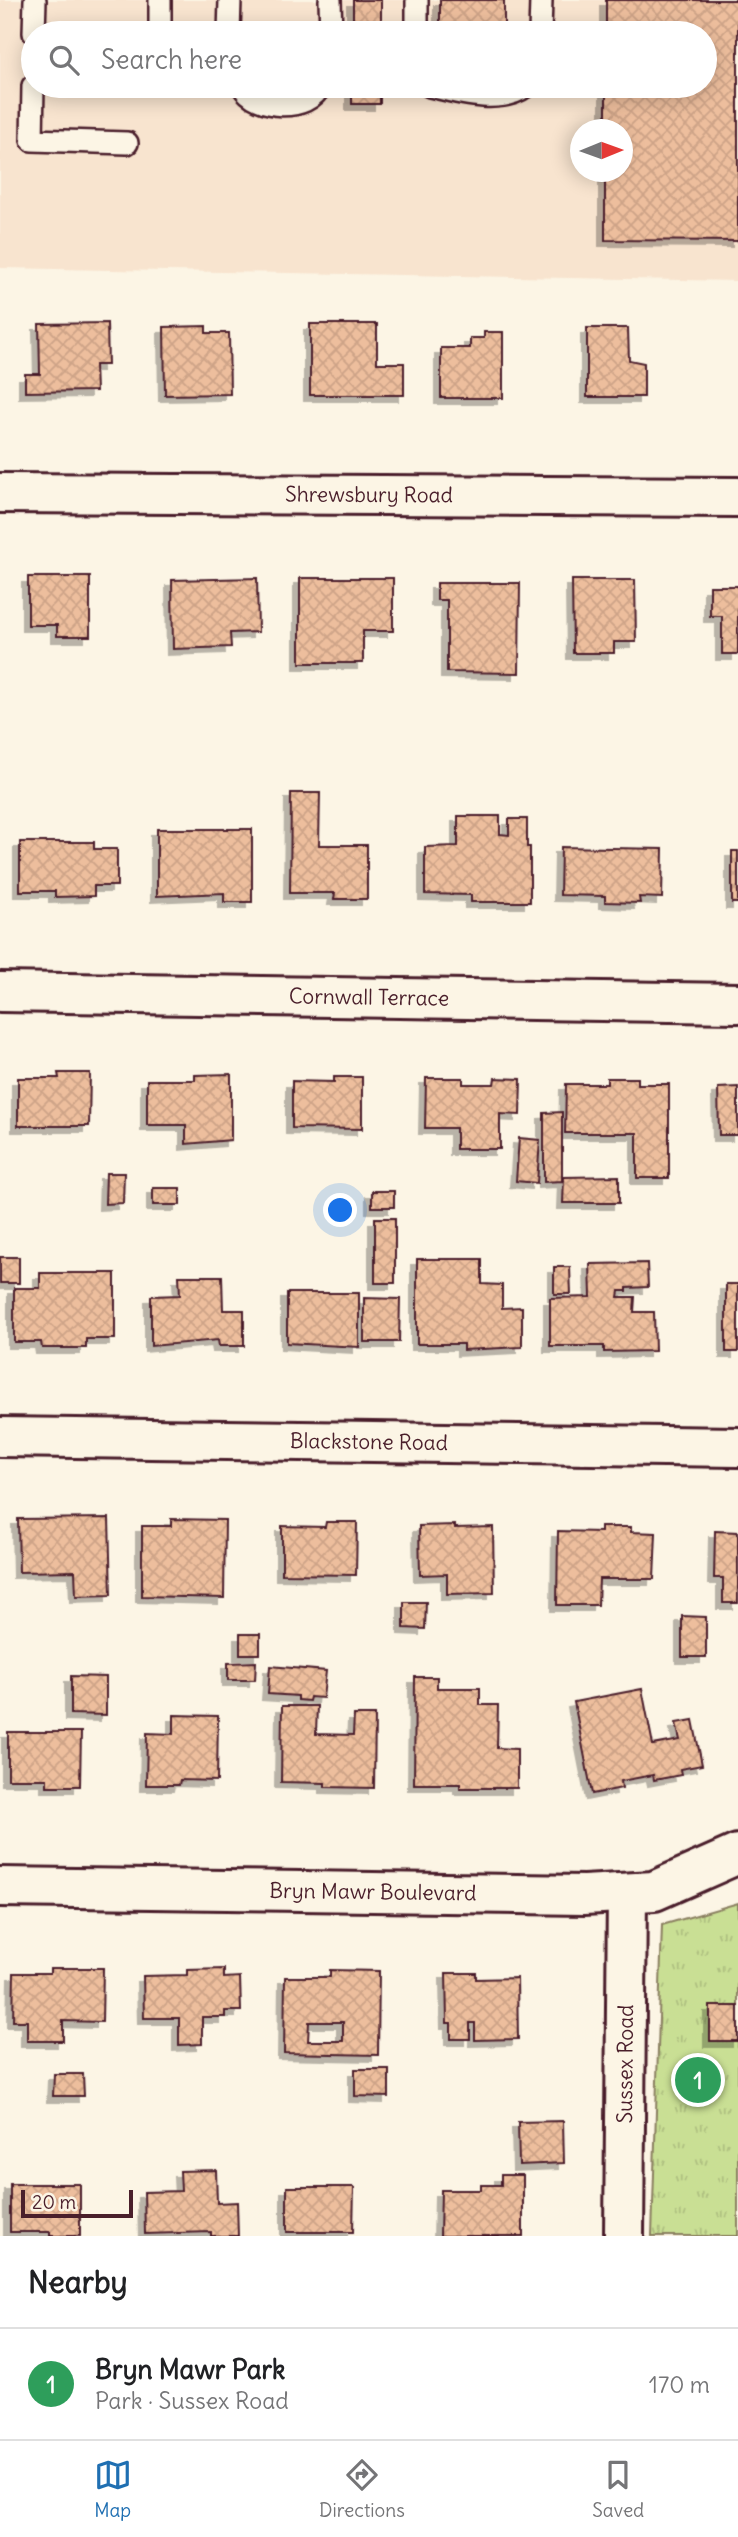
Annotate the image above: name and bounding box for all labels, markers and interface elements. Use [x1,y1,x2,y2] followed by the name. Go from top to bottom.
[21,21,717,98] search box
[45,41,83,79] icon: search
[101,43,242,76] text: Search here
[570,119,633,182] north arrow
[285,481,453,508] street label: Shrewsbury Road
[289,982,449,1012] street label: Cornwall Terrace
[323,1193,357,1227] your location
[290,1427,448,1456] street label: Blackstone Road
[269,1877,477,1907] street label: Bryn Mawr Boulevard
[611,2004,639,2124] street label: Sussex Road
[675,2054,721,2106] pin: 1
[21,2187,133,2219] scale bar
[32,2190,76,2214] text: 20 m
[28,2263,128,2301] text: Nearby
[95,2353,285,2386] text: Bryn Mawr Park
[46,2370,56,2399] text: 1
[649,2370,710,2399] text: 170 m
[95,2386,289,2415] text: Park · Sussex Road
[94,2456,132,2522] tab: Map
[319,2456,405,2522] tab: Directions
[592,2456,644,2522] tab: Saved

